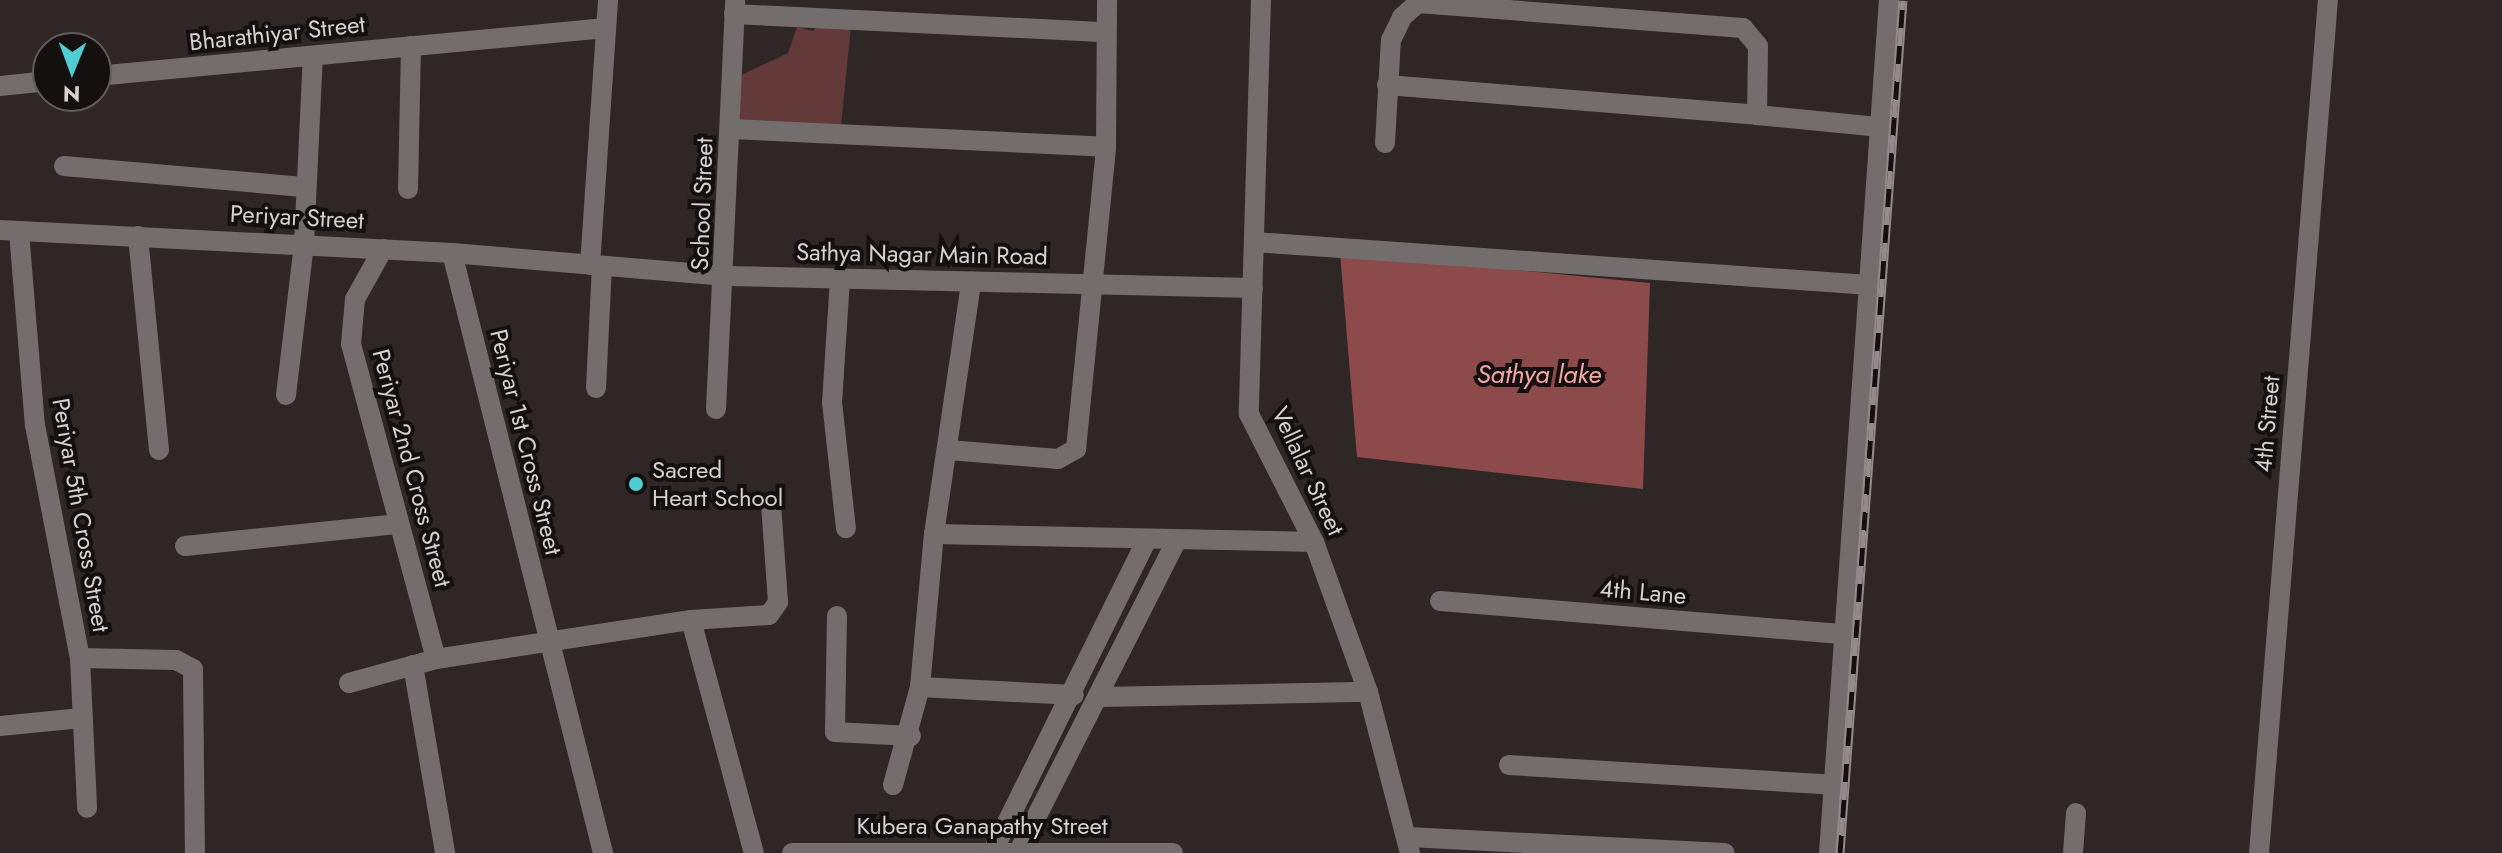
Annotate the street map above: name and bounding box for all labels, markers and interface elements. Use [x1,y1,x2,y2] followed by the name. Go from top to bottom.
[188,9,366,57] street label: Bharathiyar Street
[32,32,112,112] north arrow
[63,78,81,110] text: N
[685,137,719,271] street label: School Street
[229,199,365,235] street label: Periyar Street
[796,237,1048,271] street label: Sathya Nagar Main Road
[484,326,568,558] street label: Periyar 1st Cross Street
[366,346,458,590] street label: Periyar 2nd Cross Street
[1477,359,1601,391] water label: Sathya lake
[2248,375,2286,473] street label: 4th Street
[46,396,116,634] street label: Periyar 5th Cross Street
[1266,402,1350,540] street label: Vellalar Street
[652,456,783,512] place label: Sacred Heart School
[627,475,645,493] marker: Sacred Heart School
[1598,574,1688,610] street label: 4th Lane
[856,812,1108,840] street label: Kubera Ganapathy Street

